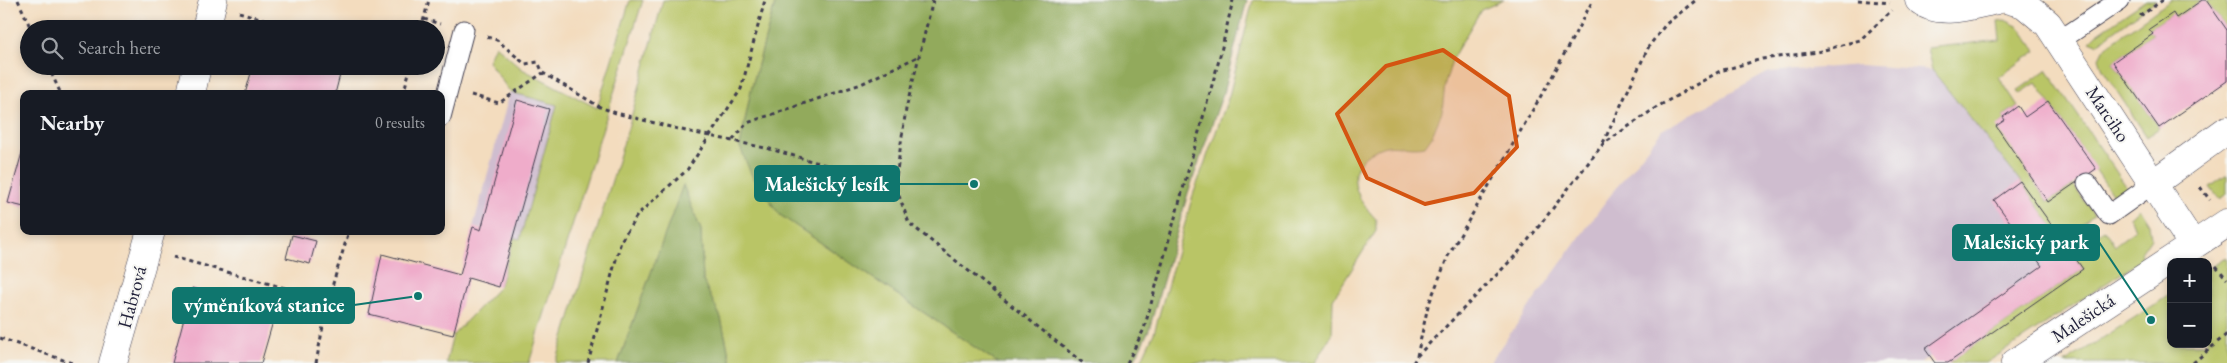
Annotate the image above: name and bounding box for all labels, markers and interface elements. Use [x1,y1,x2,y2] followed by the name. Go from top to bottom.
[20,20,445,75] search box
[38,34,66,62] icon: search
[78,35,160,60] text: Search here
[2080,81,2136,147] street label: Marciho
[40,109,104,136] text: Nearby
[375,112,425,133] text: 0 results
[755,166,899,201] callout: Malešický lesík
[765,171,890,197] text: Malešický lesík
[1953,225,2099,260] callout: Malešický park
[1963,229,2090,255] text: Malešický park
[2167,258,2212,348] map controls
[2167,258,2212,303] button: +
[112,263,152,331] street label: Habrová
[2046,287,2120,348] street label: Malešická
[173,288,354,323] callout: výměníková stanice
[183,292,345,318] text: výměníková stanice
[2167,303,2212,348] button: −

